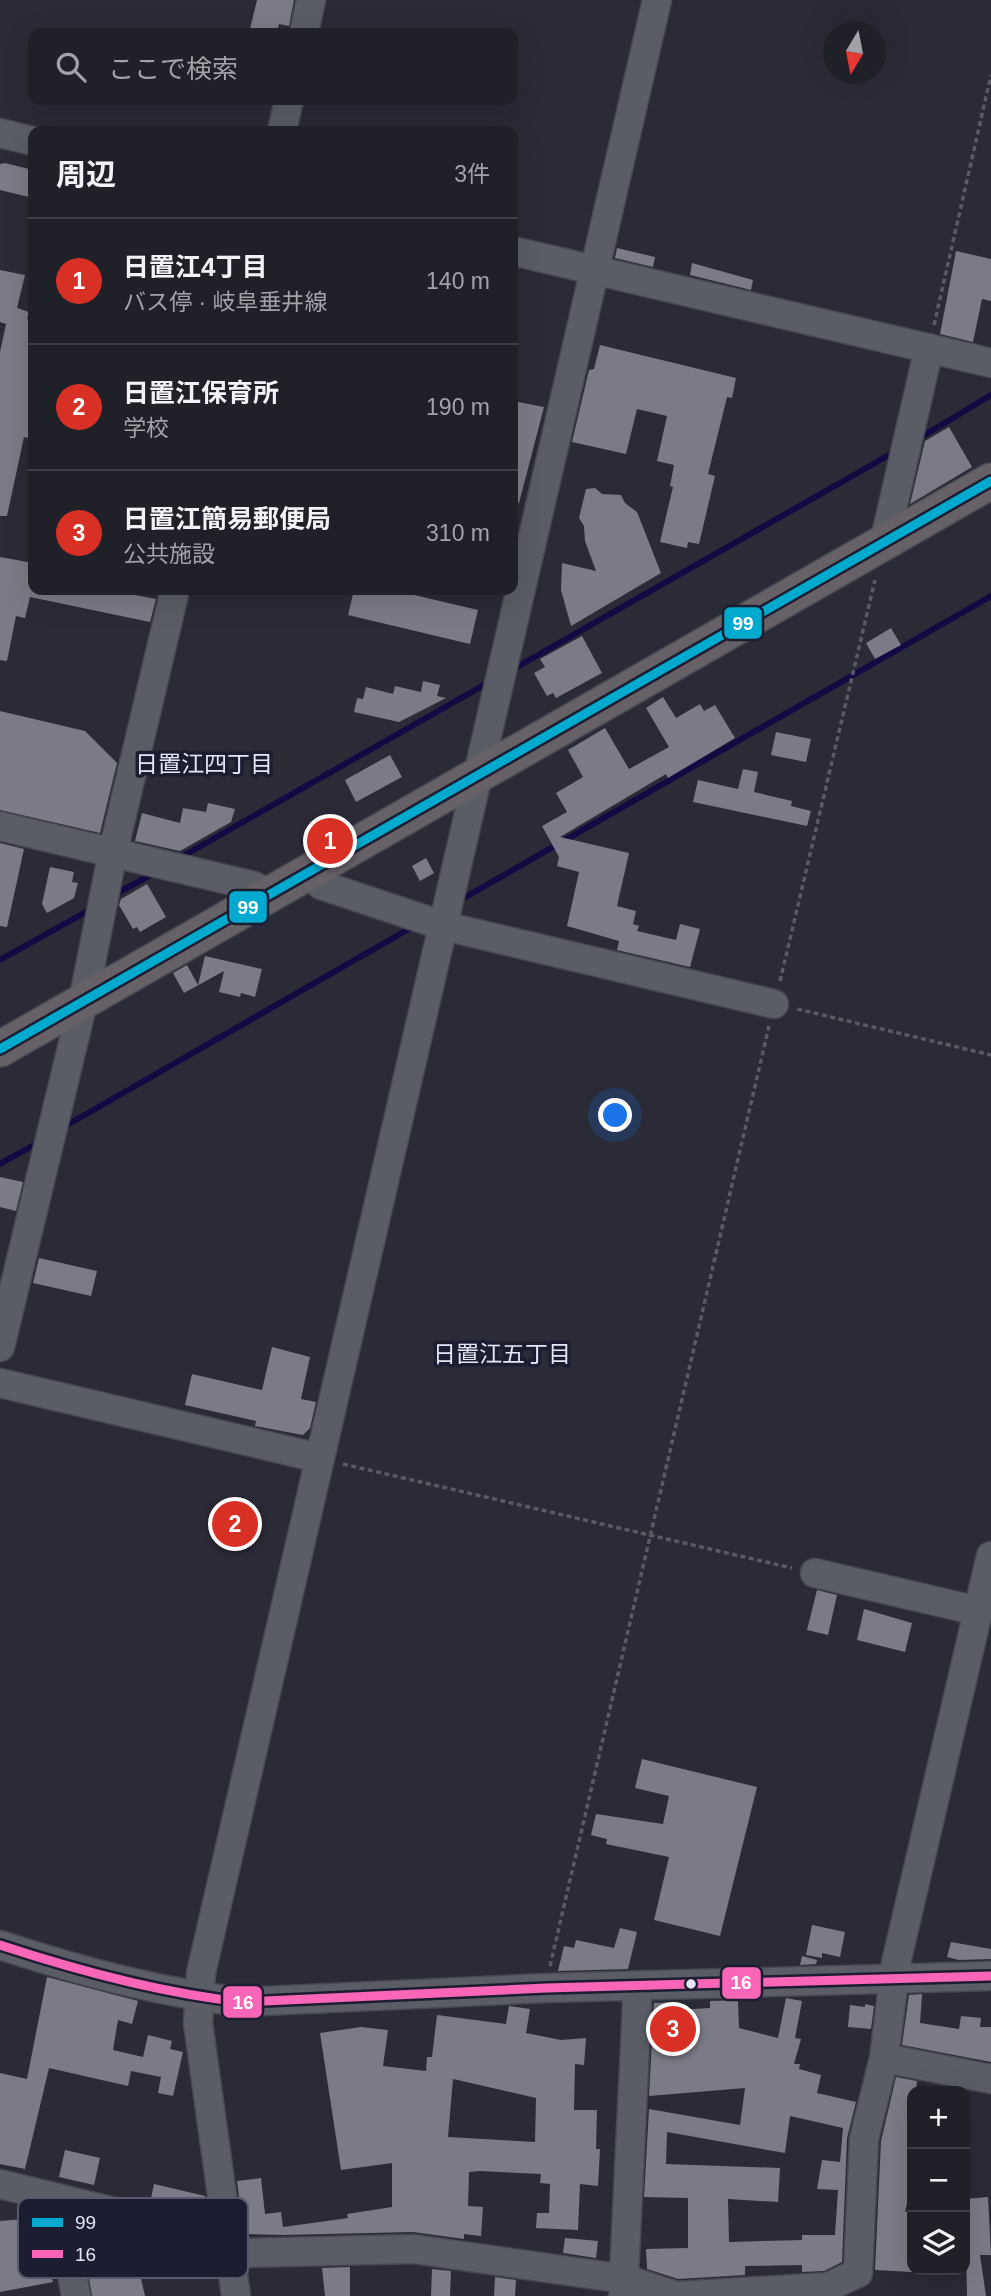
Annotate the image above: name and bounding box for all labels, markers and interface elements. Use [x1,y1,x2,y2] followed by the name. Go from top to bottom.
[823,21,886,84] north arrow
[28,28,518,105] search box
[52,48,90,86] icon: search
[108,54,238,84] text: ここで検索
[56,158,116,191] text: 周辺
[454,161,490,187] text: 3件
[123,252,267,282] text: 日置江4丁目
[73,268,85,294] text: 1
[426,268,490,294] text: 140 m
[123,289,327,315] text: バス停 · 岐阜垂井線
[123,378,279,408] text: 日置江保育所
[73,394,85,420] text: 2
[426,394,490,420] text: 190 m
[123,415,169,441] text: 学校
[123,504,331,534] text: 日置江簡易郵便局
[73,520,85,546] text: 3
[426,520,490,546] text: 310 m
[123,541,215,567] text: 公共施設
[723,606,763,640] line badge: 99
[732,613,754,634] text: 99
[135,751,273,777] district label: 日置江四丁目
[307,815,353,867] pin: 1
[228,890,268,924] line badge: 99
[237,897,259,918] text: 99
[598,1098,632,1132] your location
[433,1341,571,1367] district label: 日置江五丁目
[212,1498,258,1550] pin: 2
[721,1966,762,2000] line badge: 16
[730,1972,752,1993] text: 16
[684,1977,698,1991] unlabelled marker
[222,1985,263,2019] line badge: 16
[232,1992,254,2013] text: 16
[650,2003,696,2055] pin: 3
[907,2086,970,2275] map controls
[907,2086,970,2149] button: +
[907,2149,970,2212] button: −
[18,2198,248,2278] legend
[75,2212,96,2233] text: 99
[907,2212,970,2275] button: layers
[75,2244,96,2265] text: 16

